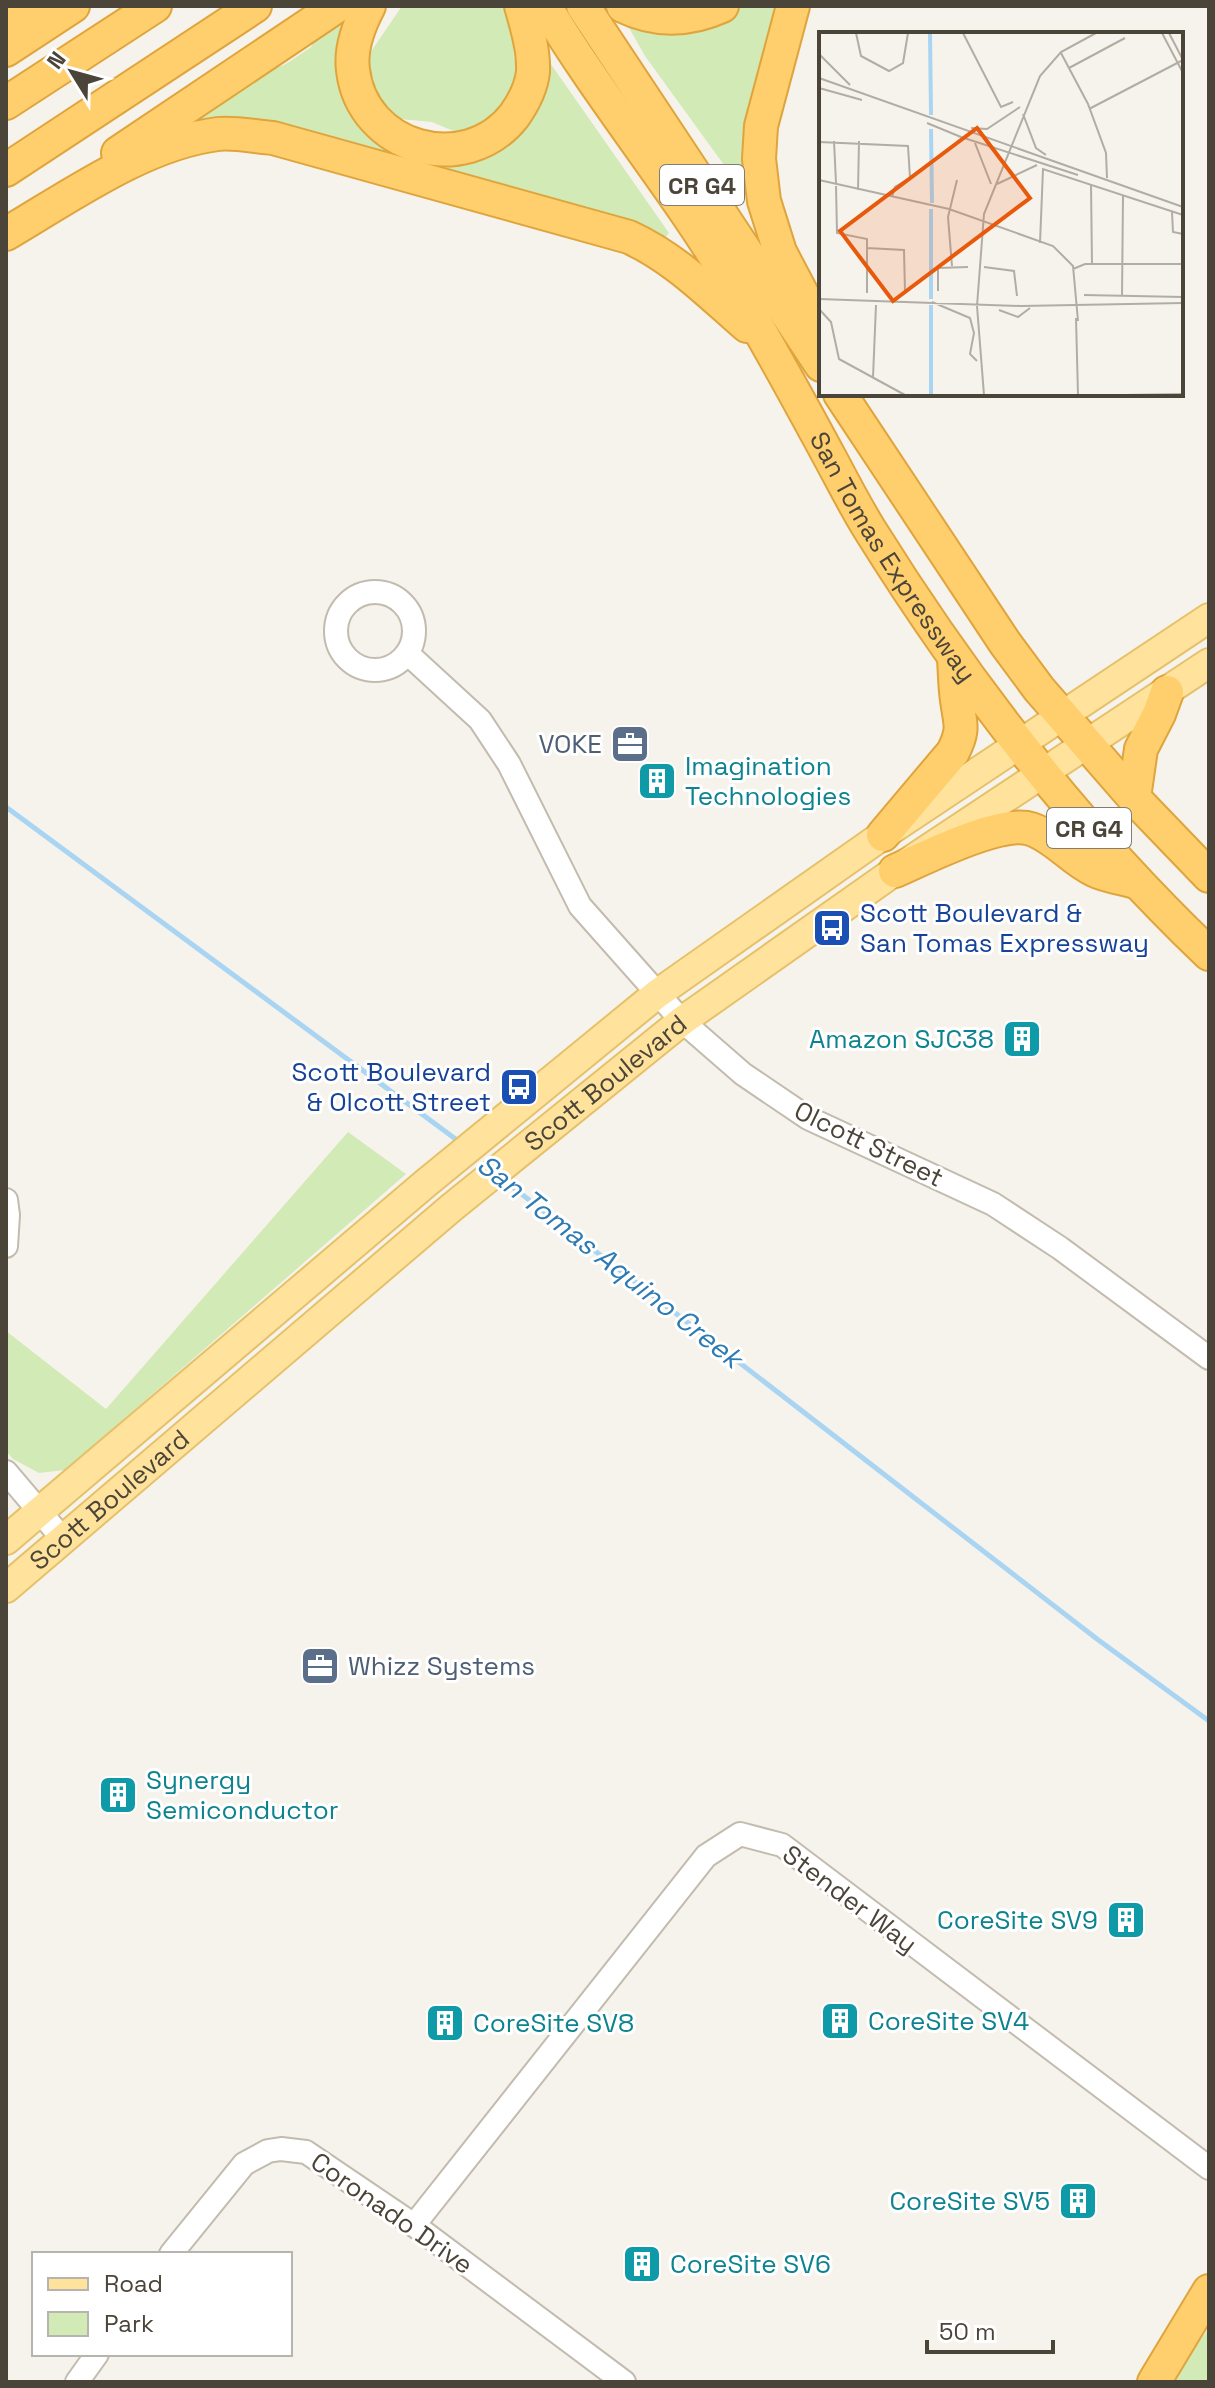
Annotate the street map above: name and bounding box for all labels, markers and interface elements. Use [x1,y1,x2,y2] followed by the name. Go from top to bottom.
[32,32,112,112] north arrow
[819,32,1183,396] inset map
[40,46,72,74] text: N
[660,165,744,205] road number: CR G4
[802,426,984,689] street label: San Tomas Expressway
[609,723,651,765] office icon: VOKE
[538,727,602,761] place label: VOKE
[685,749,851,813] place label: Imagination Technologies
[636,760,678,802] building icon: Imagination Technologies
[1047,808,1131,848] road number: CR G4
[860,896,1149,960] place label: Scott Boulevard & San Tomas Expressway
[811,907,853,949] bus stop icon: Scott Boulevard & San Tomas Expressway
[517,1007,694,1159] street label: Scott Boulevard
[1001,1018,1043,1060] building icon: Amazon SJC38
[809,1022,994,1056] place label: Amazon SJC38
[291,1055,491,1119] place label: Scott Boulevard & Olcott Street
[498,1066,540,1108] bus stop icon: Scott Boulevard & Olcott Street
[789,1093,949,1195] street label: Olcott Street
[470,1146,752,1378] water label: San Tomas Aquino Creek
[22,1422,196,1577] street label: Scott Boulevard
[299,1645,341,1687] office icon: Whizz Systems
[348,1649,535,1683] place label: Whizz Systems
[146,1763,339,1827] place label: Synergy Semiconductor
[97,1774,139,1816] building icon: Synergy Semiconductor
[776,1837,924,1961] street label: Stender Way
[1105,1899,1147,1941] building icon: CoreSite SV9
[937,1903,1098,1937] place label: CoreSite SV9
[819,2000,861,2042] building icon: CoreSite SV4
[424,2002,466,2044] building icon: CoreSite SV8
[868,2004,1029,2038] place label: CoreSite SV4
[473,2006,634,2040] place label: CoreSite SV8
[304,2144,480,2282] street label: Coronado Drive
[1057,2180,1099,2222] building icon: CoreSite SV5
[889,2184,1050,2218] place label: CoreSite SV5
[621,2243,663,2285] building icon: CoreSite SV6
[670,2247,831,2281] place label: CoreSite SV6
[32,2252,292,2356] legend
[104,2268,163,2299] text: Road
[927,2304,1053,2354] scale bar
[104,2308,154,2339] text: Park
[939,2316,996,2347] text: 50 m

